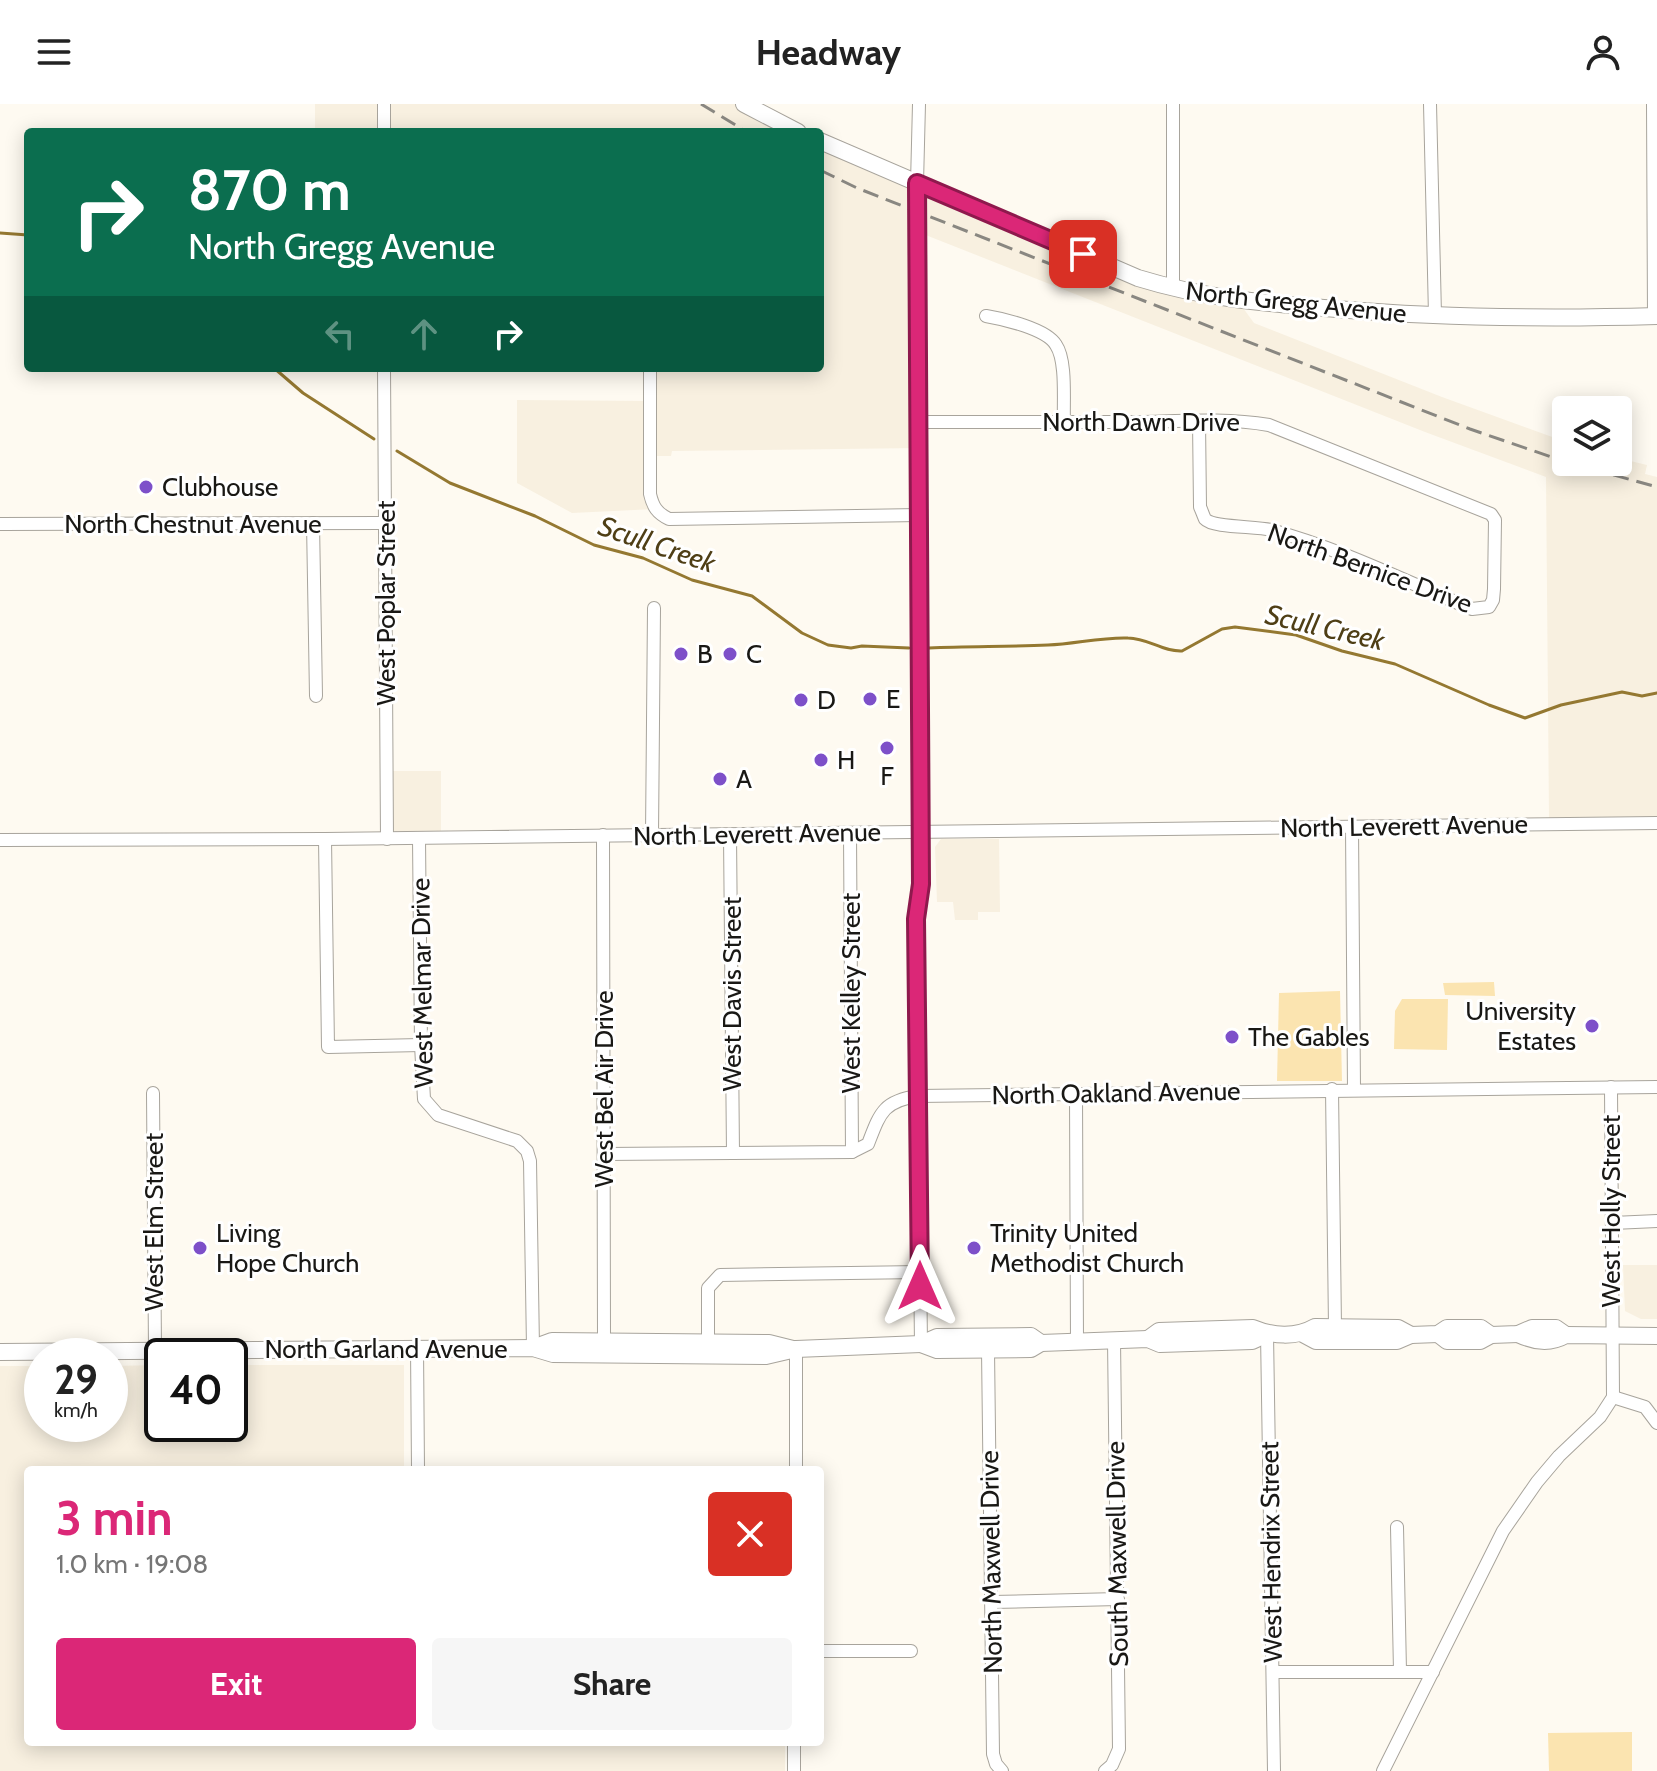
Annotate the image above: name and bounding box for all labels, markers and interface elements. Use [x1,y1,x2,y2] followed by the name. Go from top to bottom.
[32,30,76,74] icon: menu
[756,30,901,74] text: Headway
[1581,30,1625,74] icon: person
[188,156,351,224] text: 870 m
[56,160,160,264] icon: right
[1049,220,1117,288] pin
[188,224,495,268] text: North Gregg Avenue
[1061,232,1105,276] icon: arrive
[1184,274,1408,330] street label: North Gregg Avenue
[318,312,362,356] icon: left
[402,312,446,356] icon: ahead
[486,312,530,356] icon: right
[1552,396,1632,476] map controls
[1552,396,1632,476] button: layers
[1042,406,1240,438] street label: North Dawn Drive
[162,471,278,503] place label: Clubhouse
[137,478,155,496] marker: Clubhouse
[370,500,402,706] street label: West Poplar Street
[64,508,322,540] street label: North Chestnut Avenue
[594,508,721,580] water label: Scull Creek
[1263,516,1477,620] street label: North Bernice Drive
[1262,597,1389,657] water label: Scull Creek
[697,638,713,670] place label: B
[746,638,762,670] place label: C
[672,645,690,663] marker: B
[721,645,739,663] marker: C
[886,683,900,715] place label: E
[817,684,836,716] place label: D
[861,690,879,708] marker: E
[792,691,810,709] marker: D
[878,739,896,757] marker: F
[837,744,855,776] place label: H
[812,751,830,769] marker: H
[880,760,894,792] place label: F
[736,763,752,795] place label: A
[711,770,729,788] marker: A
[1280,808,1528,844] street label: North Leverett Avenue
[633,816,881,852] street label: North Leverett Avenue
[404,878,440,1088] street label: West Melmar Drive
[835,892,867,1093] street label: West Kelley Street
[716,896,748,1091] street label: West Davis Street
[588,990,620,1188] street label: West Bel Air Drive
[1465,995,1576,1057] place label: University Estates
[1583,1017,1601,1035] marker: University Estates
[1248,1021,1370,1053] place label: The Gables
[1223,1028,1241,1046] marker: The Gables
[991,1075,1241,1111] street label: North Oakland Avenue
[1595,1115,1627,1307] street label: West Holly Street
[138,1133,170,1311] street label: West Elm Street
[216,1217,359,1279] place label: Living Hope Church
[990,1217,1184,1279] place label: Trinity United Methodist Church
[191,1239,209,1257] marker: Living Hope Church
[965,1239,983,1257] marker: Trinity United Methodist Church
[878,1244,962,1328] position arrow
[264,1333,508,1365] street label: North Garland Avenue
[144,1338,248,1442] speed limit sign: 40
[54,1355,98,1404] text: 29
[54,1398,98,1422] text: km/h
[1099,1441,1135,1667] street label: South Maxwell Drive
[1253,1441,1289,1663] street label: West Hendrix Street
[973,1450,1009,1674] street label: North Maxwell Drive
[56,1489,172,1547] text: 3 min
[708,1492,792,1576] button: close
[56,1548,208,1580] text: 1.0 km · 19:08
[56,1638,416,1730] button: Exit
[432,1638,792,1730] button: Share

